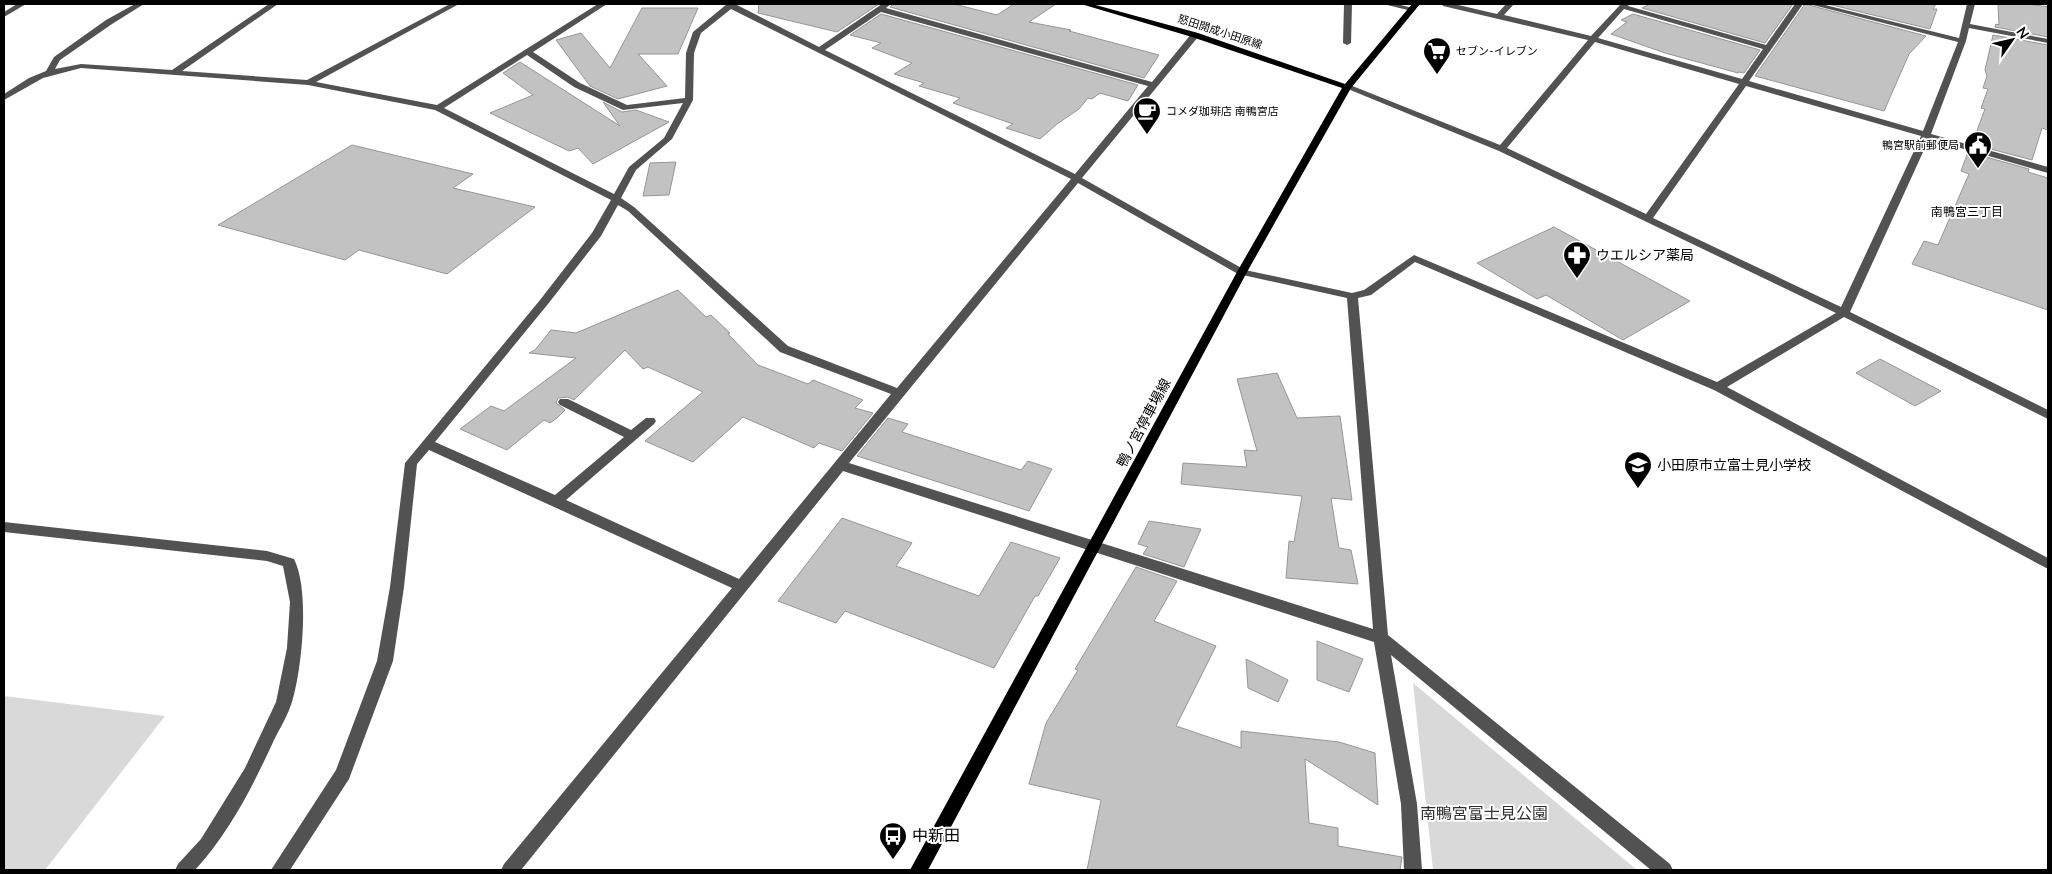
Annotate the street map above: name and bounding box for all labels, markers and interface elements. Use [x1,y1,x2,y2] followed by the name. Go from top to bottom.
[1176,11,1264,53] street label: 怒田開成小田原線
[1987,15,2037,65] north arrow
[2012,23,2033,43] text: N
[1422,36,1452,75] supermarket icon: セブン-イレブン
[1456,44,1538,59] place label: セブン-イレブン
[1132,96,1162,135] cafe icon: コメダ珈琲店 南鴨宮店
[1166,104,1279,119] place label: コメダ珈琲店 南鴨宮店
[1963,130,1993,169] public building icon: 鴨宮駅前郵便局
[1882,138,1959,153] place label: 鴨宮駅前郵便局
[1931,204,2003,220] district label: 南鴨宮三丁目
[1562,240,1592,279] pharmacy icon: ウエルシア薬局
[1596,246,1694,265] place label: ウエルシア薬局
[1113,375,1175,471] street label: 鴨ノ宮停車場線
[1623,450,1653,489] school or university icon: 小田原市立富士見小学校
[1657,456,1811,475] place label: 小田原市立富士見小学校
[1420,803,1548,825] park label: 南鴨宮富士見公園
[878,821,908,860] bus stop icon: 中新田
[912,825,960,847] place label: 中新田

